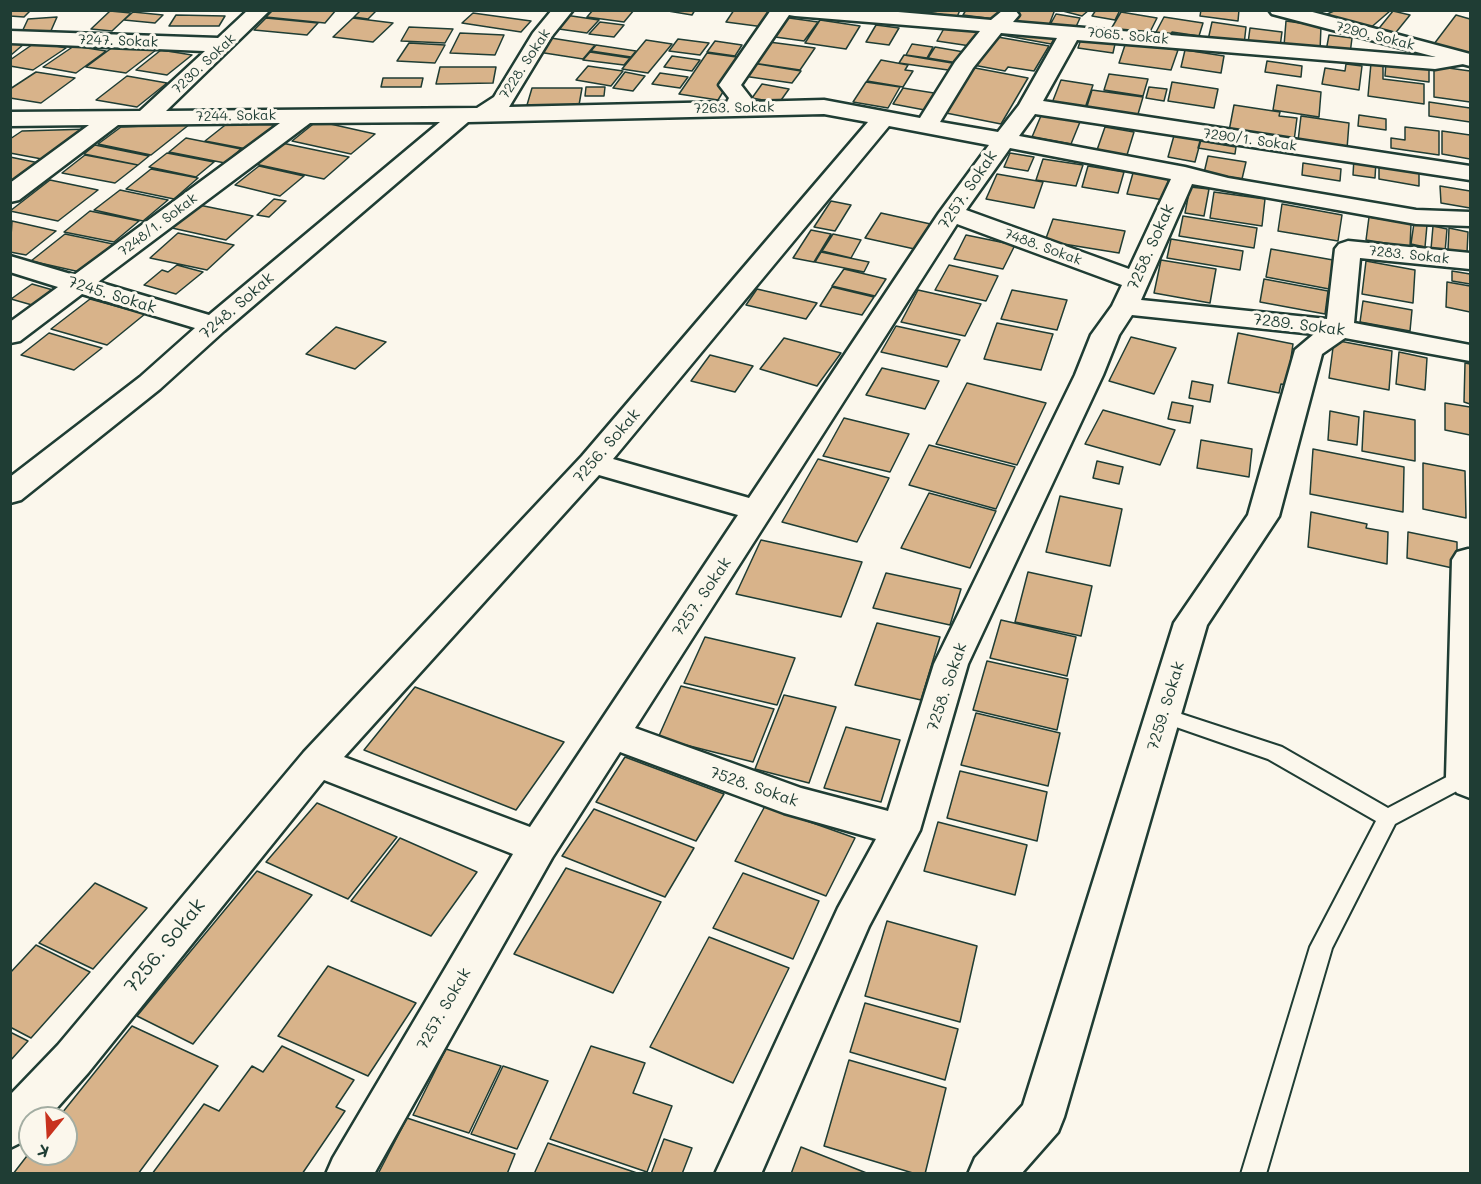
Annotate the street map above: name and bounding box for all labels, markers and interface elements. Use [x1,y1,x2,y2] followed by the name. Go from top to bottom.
[1334,18,1416,54] street label: 7290. Sokak
[1087,24,1169,48] street label: 7065. Sokak
[496,26,554,102] street label: 7228. Sokak
[169,30,239,98] street label: 7230. Sokak
[78,31,158,51] street label: 7247. Sokak
[694,99,774,117] street label: 7263. Sokak
[196,107,276,125] street label: 7244. Sokak
[1202,125,1298,155] street label: 7290/1. Sokak
[935,147,1001,233] street label: 7257. Sokak
[115,190,201,260] street label: 7248/1. Sokak
[1123,201,1179,293] street label: 7258. Sokak
[1002,225,1084,269] street label: 7488. Sokak
[1368,242,1450,268] street label: 7283. Sokak
[196,269,278,343] street label: 7248. Sokak
[65,272,159,318] street label: 7245. Sokak
[1252,310,1346,340] street label: 7289. Sokak
[570,405,644,487] street label: 7256. Sokak
[669,554,735,640] street label: 7257. Sokak
[923,640,971,734] street label: 7258. Sokak
[1143,659,1189,753] street label: 7259. Sokak
[707,763,801,811] street label: 7528. Sokak
[119,894,211,998] street label: 7256. Sokak
[413,965,475,1053] street label: 7257. Sokak
[18,1106,78,1166] north arrow
[35,1140,51,1163] text: K

